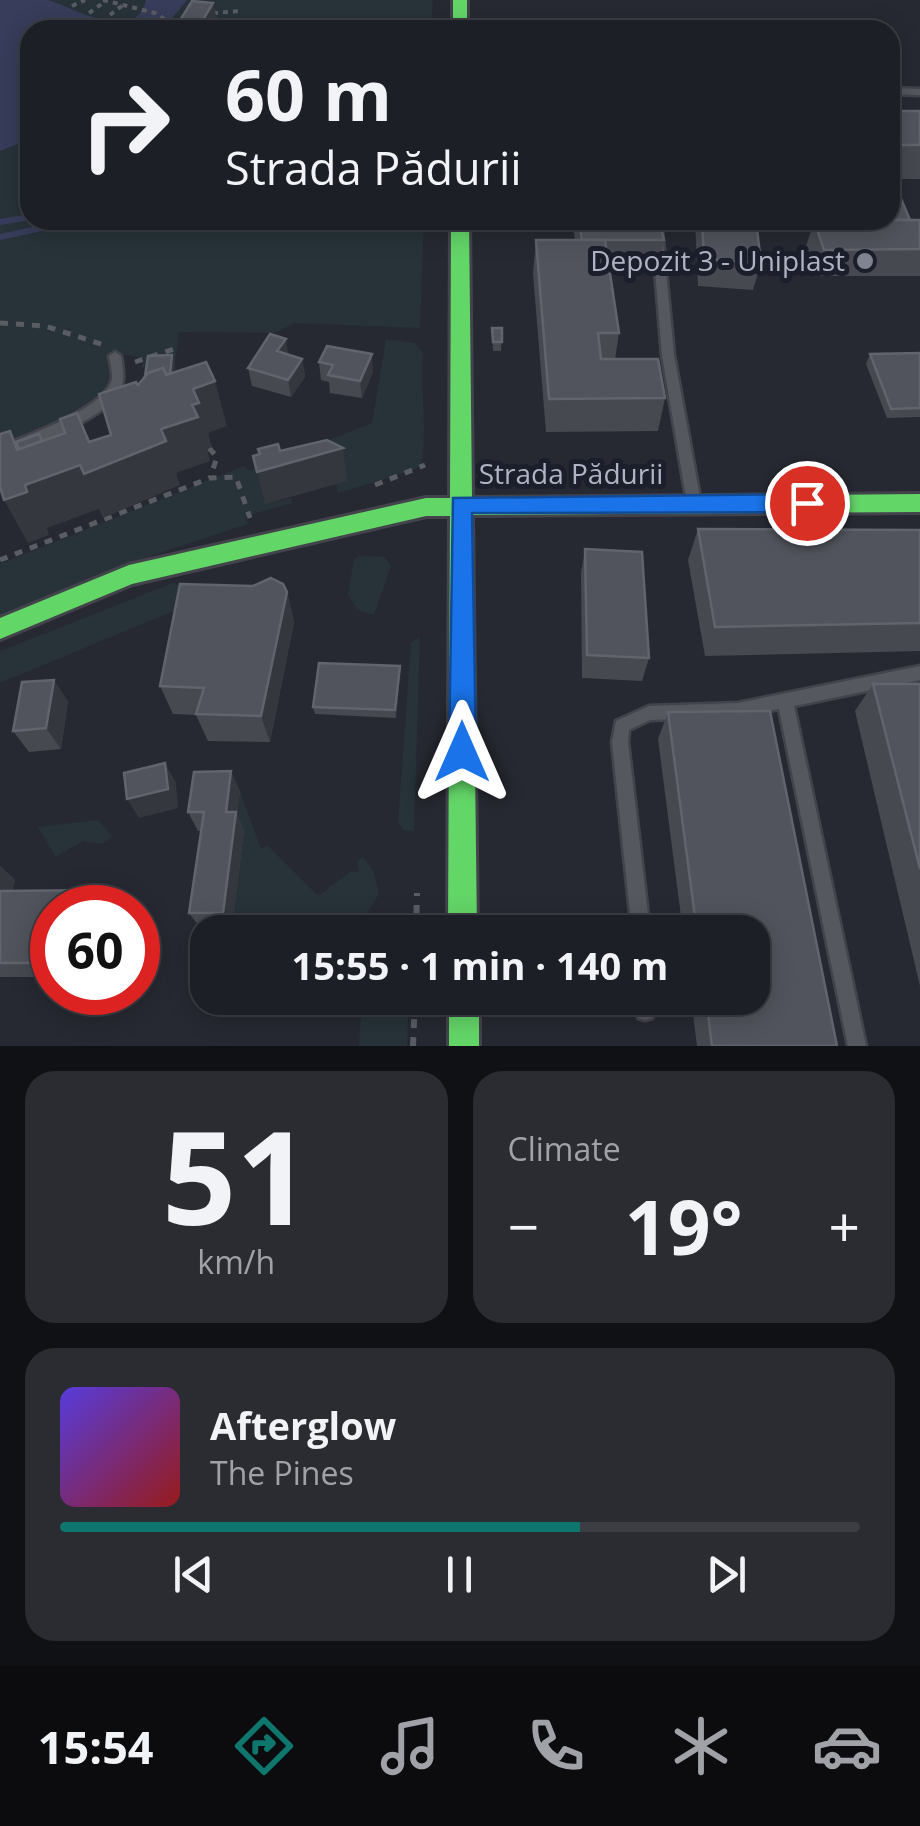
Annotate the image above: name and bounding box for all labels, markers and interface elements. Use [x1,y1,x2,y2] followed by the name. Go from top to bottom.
[225,46,392,142] text: 60 m
[60,60,190,190] icon: right
[225,137,522,198] text: Strada Pădurii
[590,241,845,279] place label: Depozit 3 - Uniplast
[854,250,876,272] marker: Depozit 3 - Uniplast
[479,454,663,492] street label: Strada Pădurii
[765,461,850,546] pin
[780,476,835,531] icon: arrive
[410,700,514,804] position arrow
[30,885,160,1015] speed limit sign: 60
[292,939,668,991] text: 15:55 · 1 min · 140 m
[162,1086,311,1263] text: 51
[508,1127,621,1170] text: Climate
[625,1175,743,1277] text: 19°
[508,1188,539,1263] text: −
[829,1188,860,1263] text: +
[197,1240,275,1283] text: km/h
[210,1399,396,1451] text: Afterglow
[210,1451,354,1494] text: The Pines
[166,1547,221,1602] icon: previous
[432,1547,487,1602] icon: pause
[699,1547,754,1602] icon: next
[229,1711,299,1781] icon: directions
[375,1711,445,1781] icon: music
[521,1711,591,1781] icon: phone
[666,1711,736,1781] icon: climate
[812,1711,882,1781] icon: car
[38,1716,154,1777] text: 15:54

